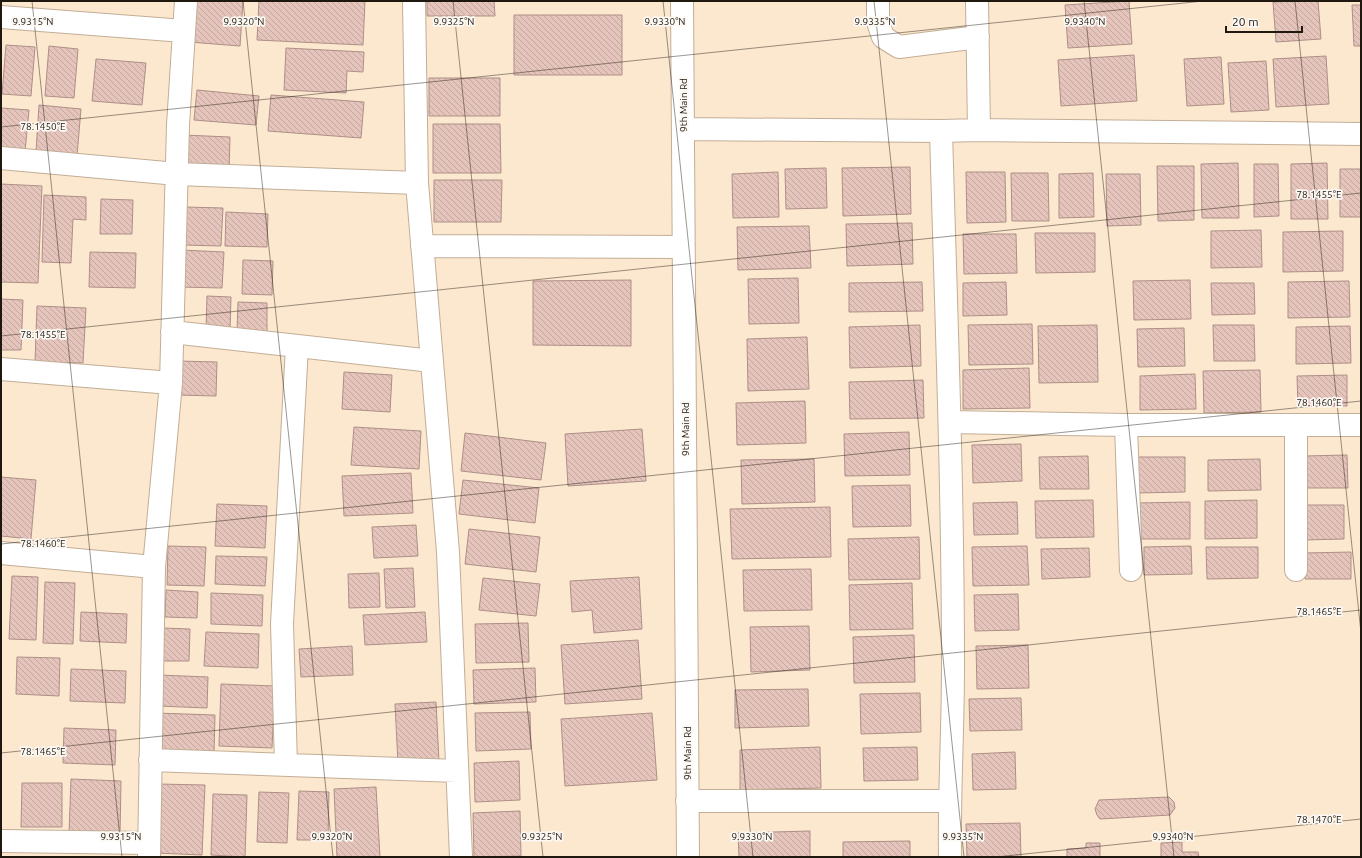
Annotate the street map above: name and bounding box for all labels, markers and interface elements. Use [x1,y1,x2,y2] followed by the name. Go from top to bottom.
[1226,8,1302,34] scale bar
[1232,15,1259,28] text: 20 m
[12,16,54,27] text: 9.9315°N
[223,16,265,27] text: 9.9320°N
[433,16,475,27] text: 9.9325°N
[644,16,686,27] text: 9.9330°N
[854,16,896,27] text: 9.9335°N
[1064,16,1106,27] text: 9.9340°N
[678,78,689,132] street label: 9th Main Rd
[20,121,66,132] text: 78.1450°E
[1296,189,1342,200] text: 78.1455°E
[20,329,66,340] text: 78.1455°E
[1296,397,1342,408] text: 78.1460°E
[680,402,691,456] street label: 9th Main Rd
[20,538,66,549] text: 78.1460°E
[1296,606,1342,617] text: 78.1465°E
[682,726,693,780] street label: 9th Main Rd
[20,746,66,757] text: 78.1465°E
[1296,814,1342,825] text: 78.1470°E
[100,831,142,842] text: 9.9315°N
[311,831,353,842] text: 9.9320°N
[521,831,563,842] text: 9.9325°N
[731,831,773,842] text: 9.9330°N
[942,831,984,842] text: 9.9335°N
[1152,831,1194,842] text: 9.9340°N

